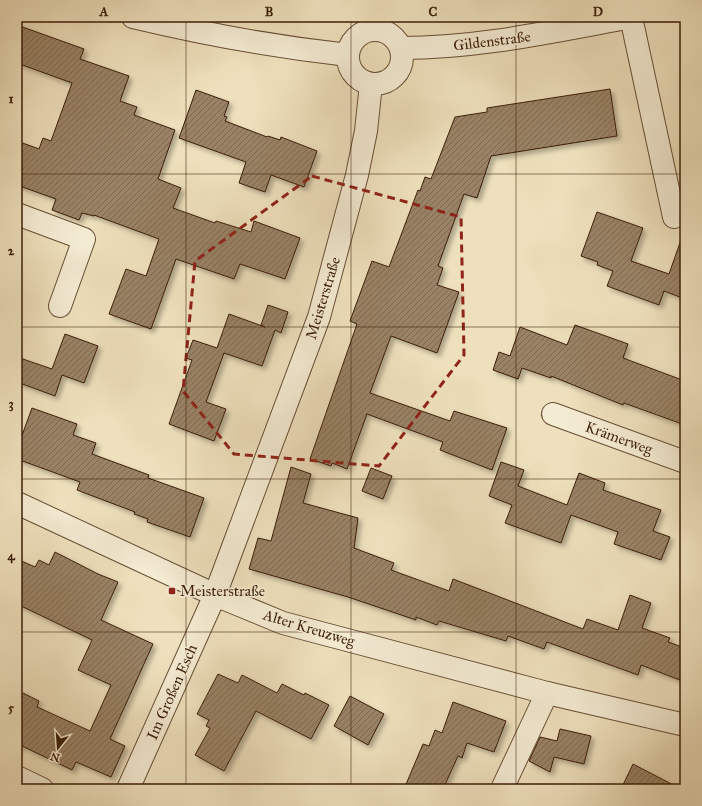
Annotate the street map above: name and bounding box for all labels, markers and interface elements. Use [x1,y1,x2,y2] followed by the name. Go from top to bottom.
[99,4,109,20] text: A
[265,4,274,20] text: B
[429,4,438,20] text: C
[593,4,603,20] text: D
[452,27,532,55] street label: Gildenstraße
[8,91,14,107] text: 1
[8,243,15,259] text: 2
[302,255,344,341] street label: Meisterstraße
[8,396,14,412] text: 3
[583,418,656,459] street label: Krämerweg
[7,548,15,564] text: 4
[180,582,265,600] place label: Meisterstraße
[167,586,177,596] marker: Meisterstraße
[260,605,358,651] street label: Alter Kreuzweg
[143,641,201,743] street label: Im Großen Esch
[8,700,15,716] text: 5
[38,728,78,768] north arrow
[48,749,62,765] text: N

